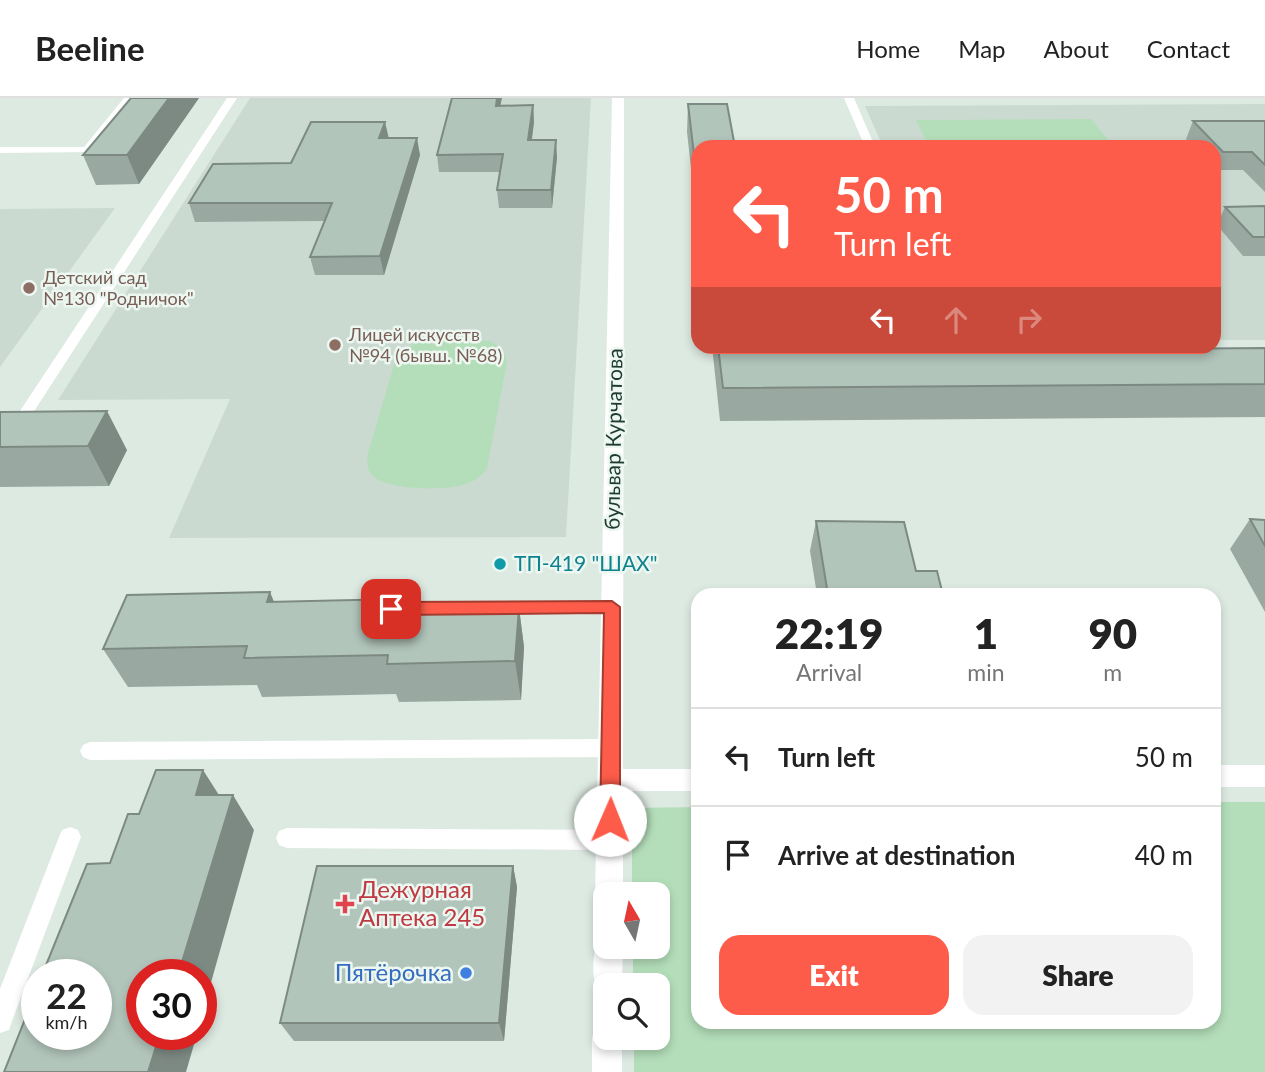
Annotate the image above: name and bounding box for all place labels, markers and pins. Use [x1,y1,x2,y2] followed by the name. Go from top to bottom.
[43,266,194,309] place label: Детский сад №130 "Родничок"
[21,280,37,296] marker: Детский сад №130 "Родничок"
[348,323,502,366] place label: Лицей искусств №94 (бывш. №68)
[327,337,343,353] marker: Лицей искусств №94 (бывш. №68)
[514,550,658,575] place label: ТП-419 "ШАХ"
[492,556,508,572] marker: ТП-419 "ШАХ"
[361,579,421,639] pin
[359,874,485,931] place label: Дежурная Аптека 245
[337,896,353,912] marker: Дежурная Аптека 245
[335,957,452,986] place label: Пятёрочка
[458,965,474,981] marker: Пятёрочка

